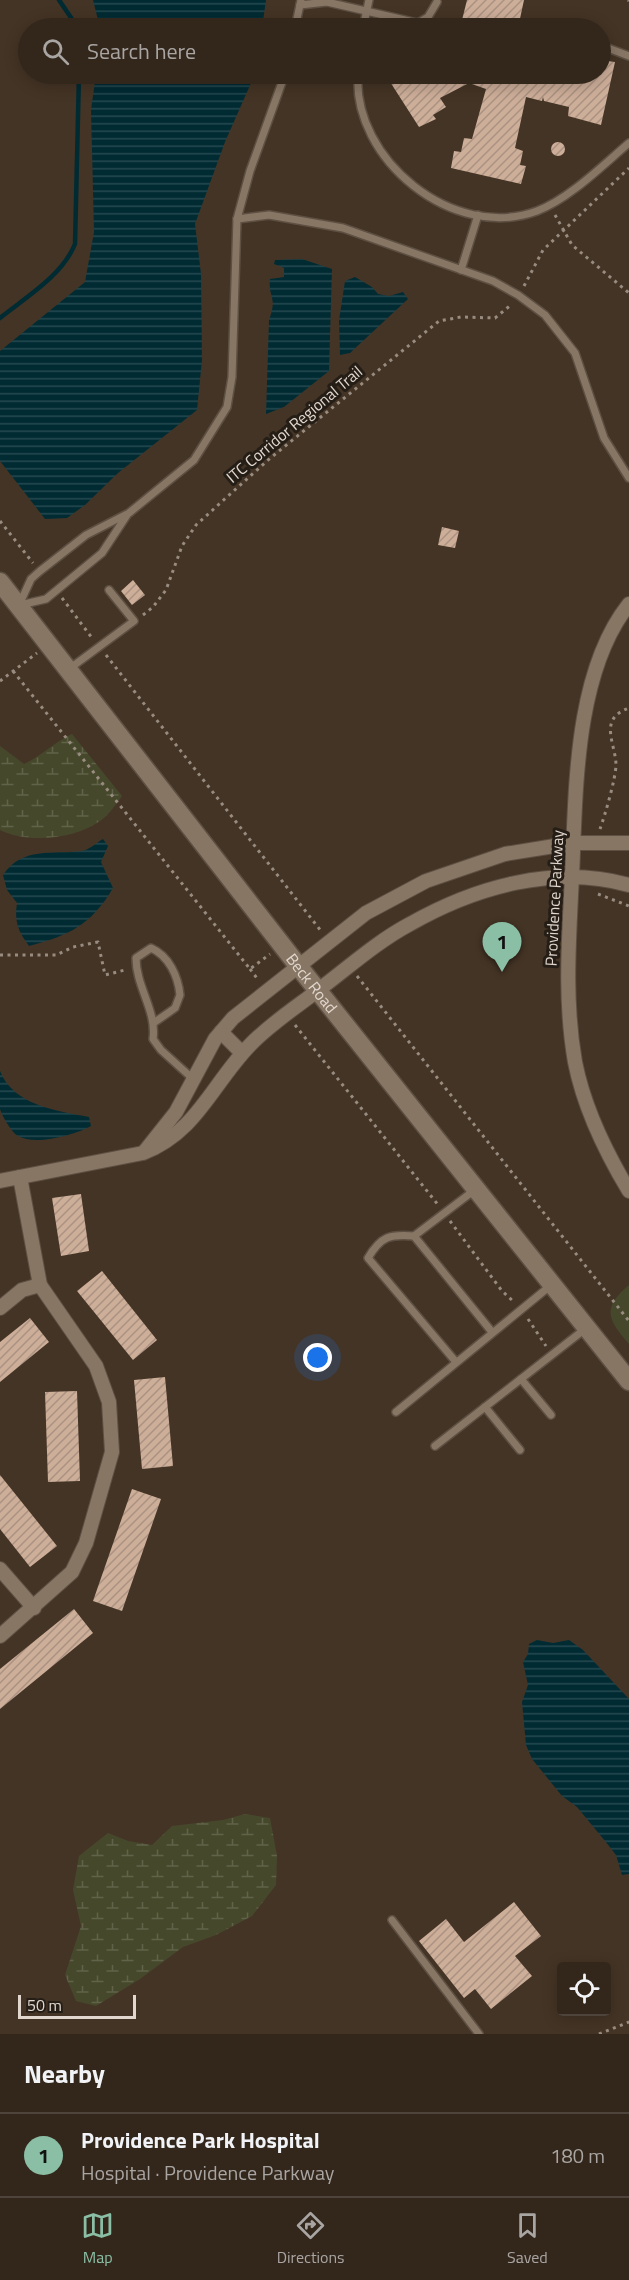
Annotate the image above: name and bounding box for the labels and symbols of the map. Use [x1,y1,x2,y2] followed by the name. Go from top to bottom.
[221,360,367,488] street label: ITC Corridor Regional Trail
[538,829,570,967] street label: Providence Parkway
[482,922,522,972] pin: 1
[280,948,343,1018] street label: Beck Road
[303,1343,332,1372] your location
[18,1992,136,2020] scale bar

